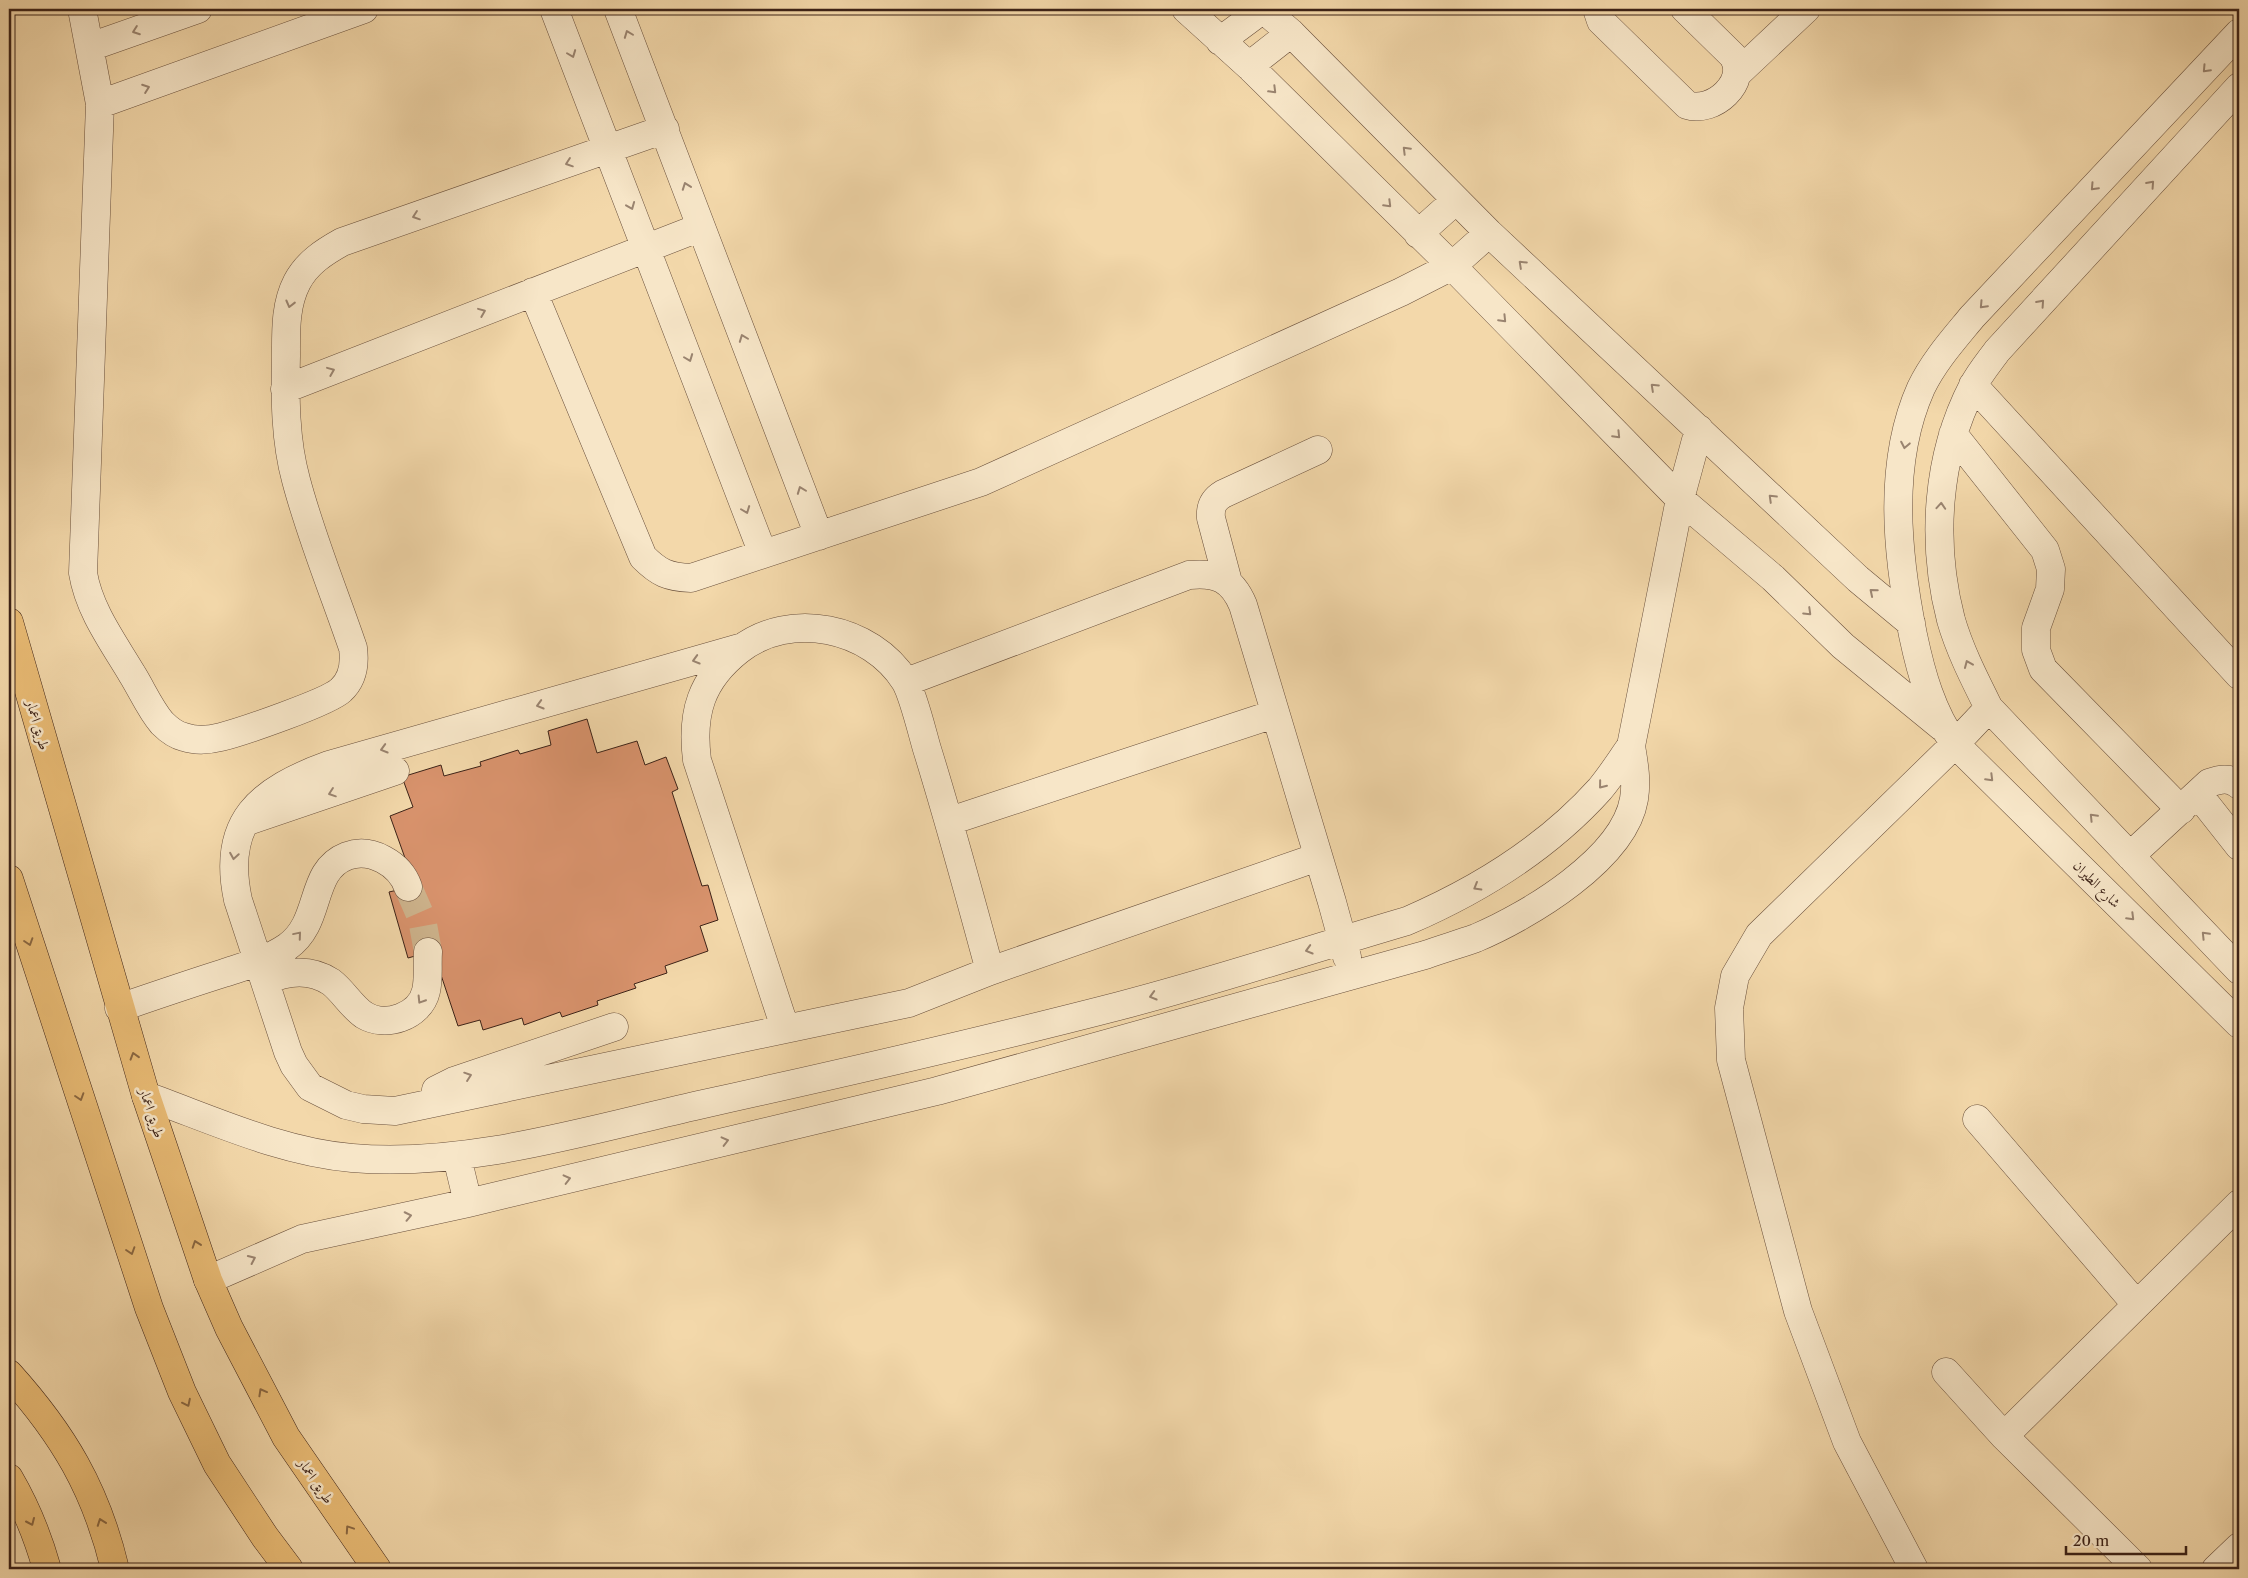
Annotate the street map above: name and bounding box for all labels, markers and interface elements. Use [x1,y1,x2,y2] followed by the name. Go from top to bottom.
[132,25,140,35] one-way arrow
[624,31,634,39] one-way arrow
[566,49,576,58] one-way arrow
[2203,63,2212,72] one-way arrow
[142,84,150,94] one-way arrow
[1267,84,1276,93] one-way arrow
[1403,147,1412,156] one-way arrow
[566,157,574,167] one-way arrow
[2145,180,2154,189] one-way arrow
[2091,181,2100,190] one-way arrow
[682,182,692,191] one-way arrow
[1383,198,1392,207] one-way arrow
[624,201,635,210] one-way arrow
[412,210,421,220] one-way arrow
[1519,261,1528,270] one-way arrow
[285,299,296,308] one-way arrow
[1980,300,1989,309] one-way arrow
[2035,300,2044,309] one-way arrow
[477,308,486,318] one-way arrow
[1498,313,1507,322] one-way arrow
[739,334,749,343] one-way arrow
[683,353,693,361] one-way arrow
[326,367,334,377] one-way arrow
[1651,384,1660,393] one-way arrow
[1611,429,1620,438] one-way arrow
[1901,440,1911,449] one-way arrow
[797,486,807,495] one-way arrow
[1769,495,1778,504] one-way arrow
[1935,502,1946,510] one-way arrow
[740,505,750,513] one-way arrow
[1870,589,1879,598] one-way arrow
[1803,606,1812,615] one-way arrow
[692,654,701,665] one-way arrow
[1963,661,1973,669] one-way arrow
[22,696,54,752] street label: طريق اعمار
[537,699,545,709] one-way arrow
[380,744,389,754] one-way arrow
[1984,772,1993,781] one-way arrow
[1600,779,1608,788] one-way arrow
[328,787,337,797] one-way arrow
[2090,814,2099,823] one-way arrow
[229,853,240,861] one-way arrow
[2067,856,2125,914] street label: شارع الطيران
[1473,881,1482,891] one-way arrow
[2125,911,2134,920] one-way arrow
[2202,931,2211,940] one-way arrow
[293,932,301,941] one-way arrow
[24,938,34,946] one-way arrow
[1305,945,1314,955] one-way arrow
[1150,991,1158,1001] one-way arrow
[418,994,427,1003] one-way arrow
[130,1053,140,1061] one-way arrow
[463,1072,471,1082] one-way arrow
[135,1084,168,1140] street label: طريق اعمار
[74,1092,84,1100] one-way arrow
[720,1136,729,1147] one-way arrow
[562,1174,571,1185] one-way arrow
[404,1211,413,1222] one-way arrow
[192,1240,202,1249] one-way arrow
[125,1246,135,1255] one-way arrow
[247,1255,256,1265] one-way arrow
[258,1389,268,1398] one-way arrow
[181,1398,191,1407] one-way arrow
[293,1453,338,1507] street label: طريق اعمار
[24,1517,35,1526] one-way arrow
[97,1519,107,1527] one-way arrow
[2066,1523,2186,1555] scale bar
[346,1526,355,1535] one-way arrow
[2073,1531,2109,1550] text: 20 m

